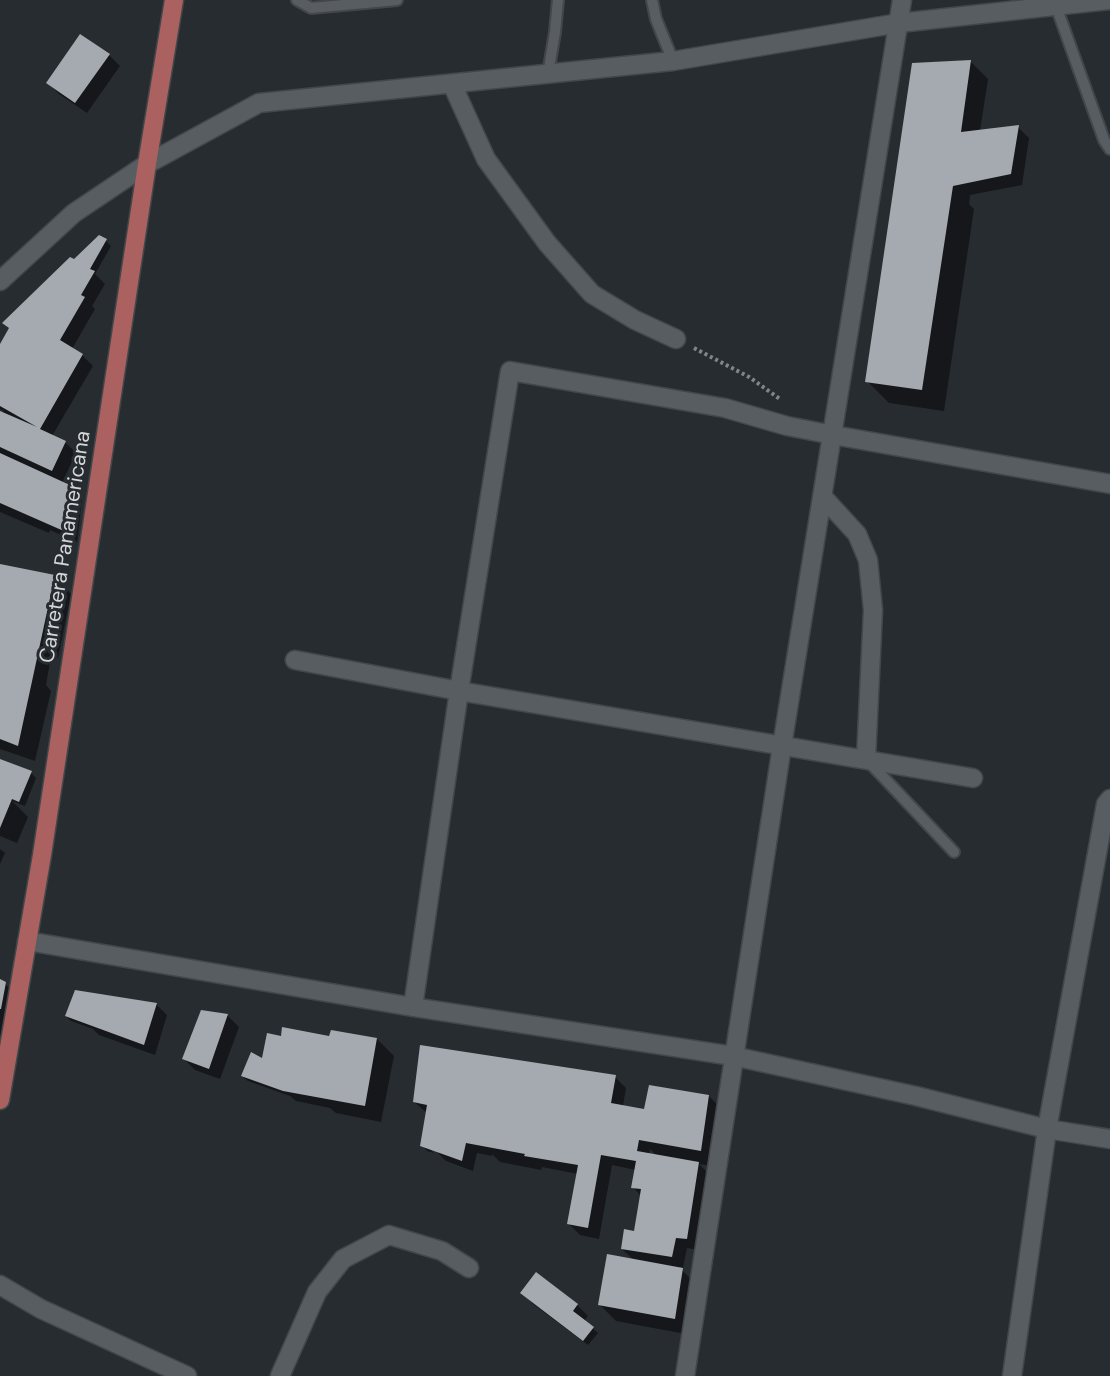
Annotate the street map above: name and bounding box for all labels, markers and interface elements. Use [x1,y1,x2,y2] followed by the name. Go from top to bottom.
[35,429,97,665] street label: Carretera Panamericana

